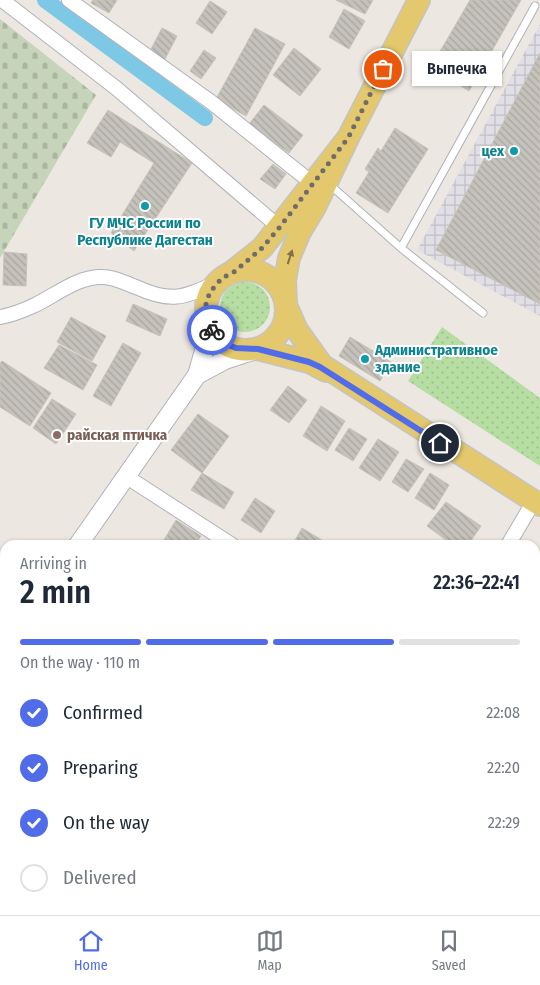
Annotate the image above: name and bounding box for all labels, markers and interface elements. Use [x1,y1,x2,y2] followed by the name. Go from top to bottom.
[362,48,404,90] pin
[413,52,503,86] callout: Выпечка
[369,55,397,83] icon: bag
[427,59,487,78] text: Выпечка
[482,142,505,160] place label: цех
[508,145,520,157] marker: цех
[139,200,151,212] marker: ГУ МЧС России по Республике Дагестан
[77,214,213,249] place label: ГУ МЧС России по Республике Дагестан
[287,249,295,264] one-way arrow
[187,305,237,355] courier
[198,316,226,344] icon: bike
[374,341,498,376] place label: Административное здание
[359,353,371,365] marker: Административное здание
[419,422,461,464] pin
[67,426,168,444] place label: райская птичка
[51,429,63,441] marker: райская птичка
[426,429,454,457] icon: home
[20,554,87,573] text: Arriving in
[433,571,520,594] text: 22:36–22:41
[20,573,91,611] text: 2 min
[20,653,140,672] text: On the way · 110 m
[20,699,48,727] icon: check
[63,701,143,724] text: Confirmed
[486,703,520,722] text: 22:08
[20,754,48,782] icon: check
[63,756,138,779] text: Preparing
[487,758,520,777] text: 22:20
[20,809,48,837] icon: check
[63,811,149,834] text: On the way
[488,813,520,832] text: 22:29
[63,866,137,889] text: Delivered
[74,927,108,974] tab: Home
[256,927,284,974] tab: Map
[432,927,466,974] tab: Saved

